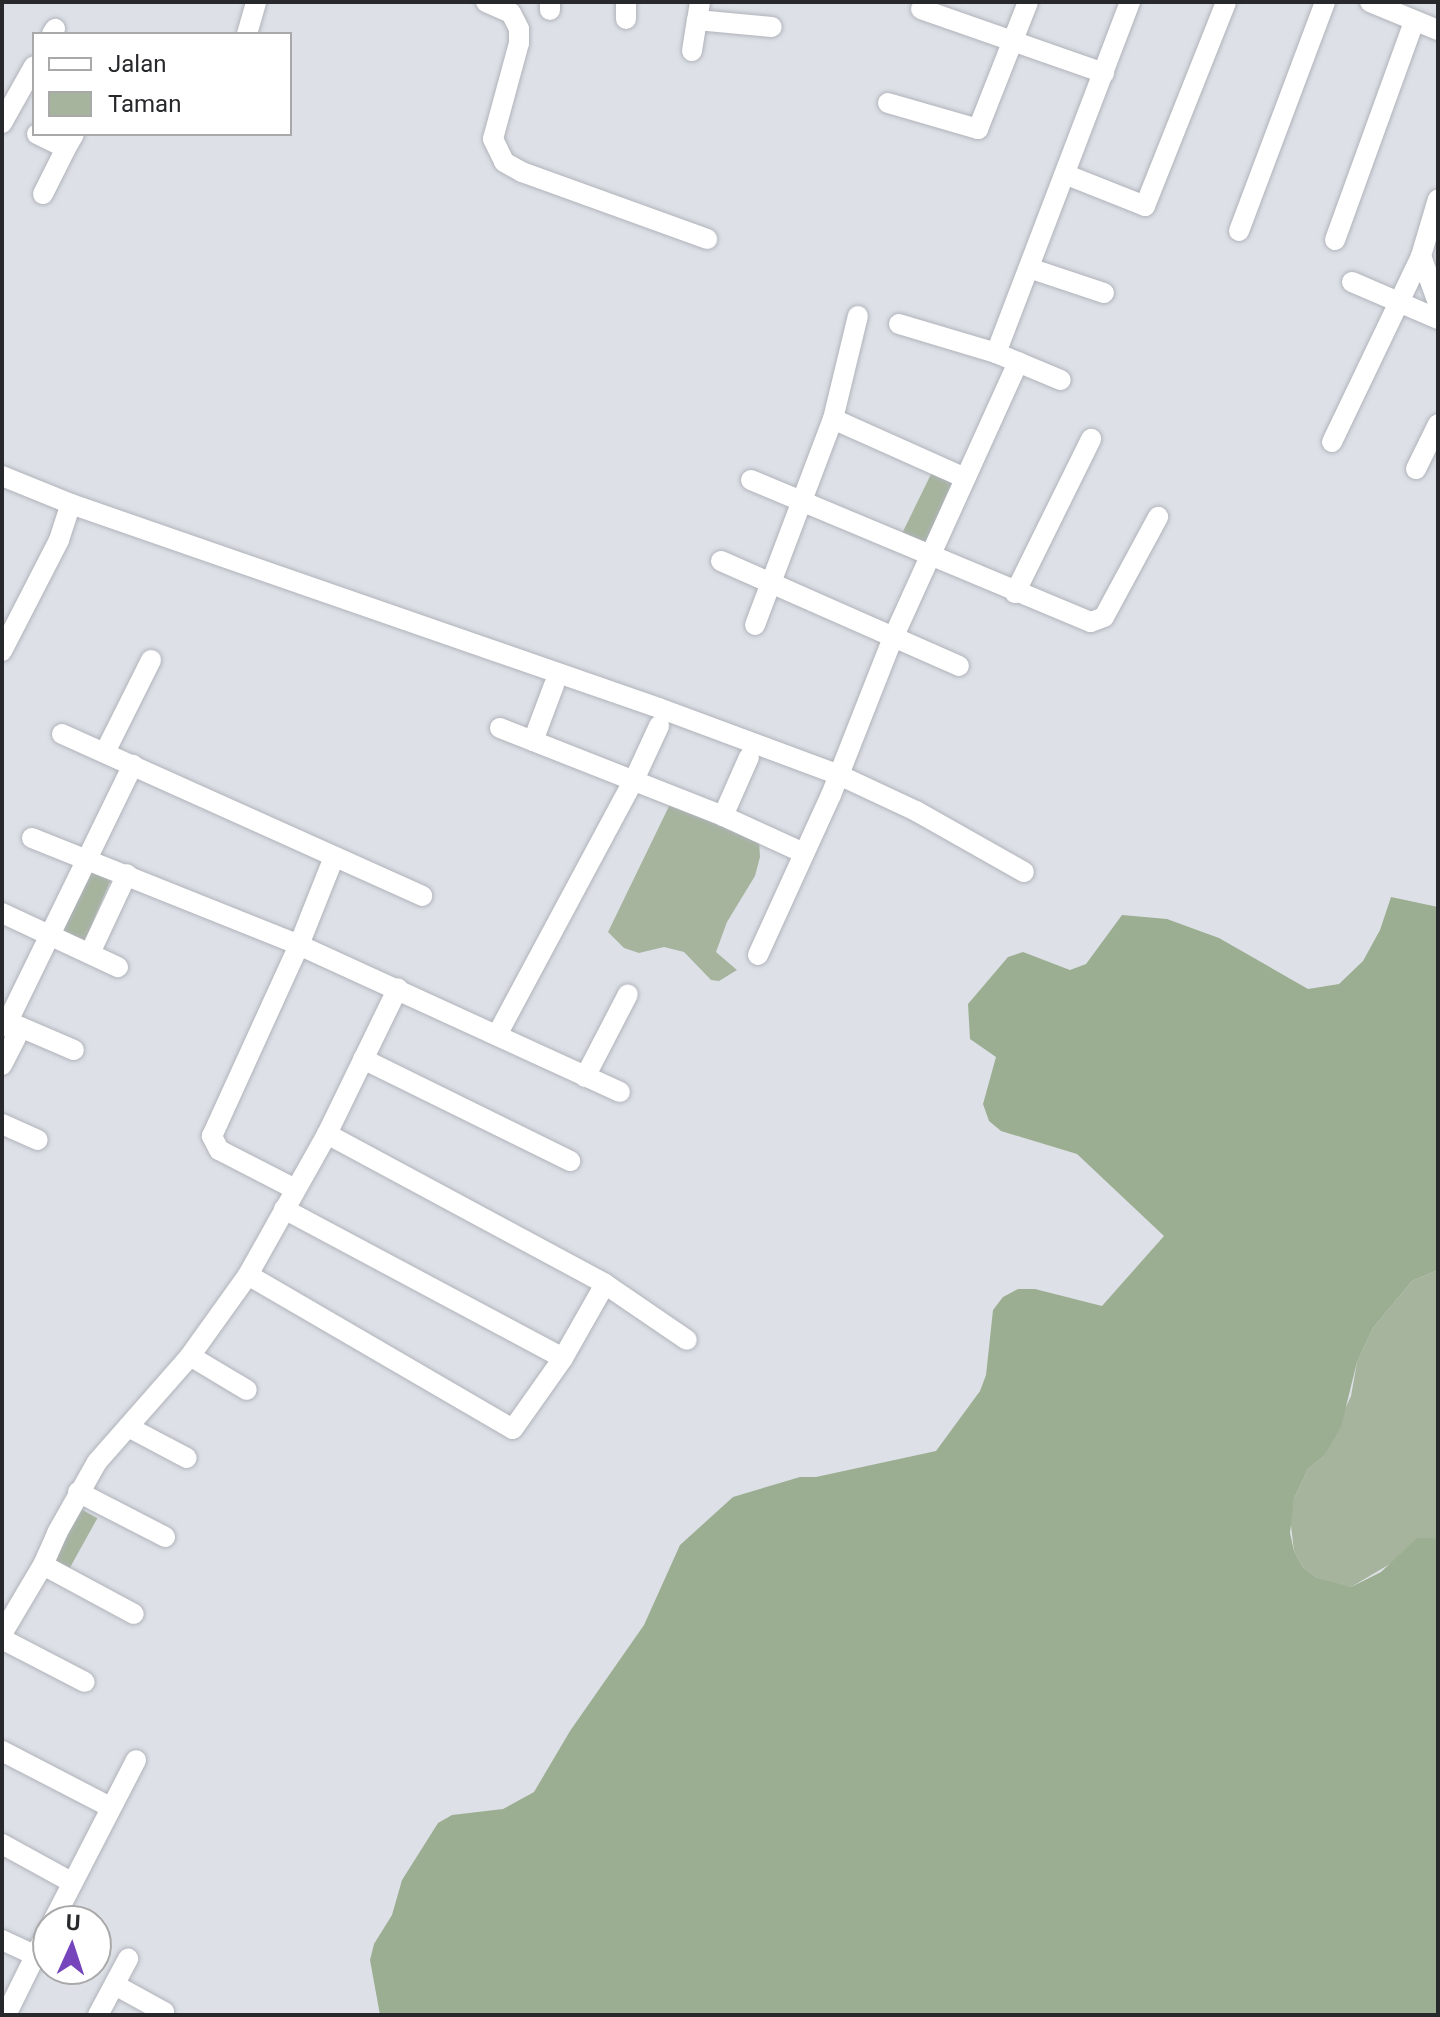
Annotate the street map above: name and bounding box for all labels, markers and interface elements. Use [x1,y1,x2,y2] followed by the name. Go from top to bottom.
[32,32,292,136] legend
[108,50,166,78] text: Jalan
[108,90,181,118] text: Taman
[32,1905,112,1985] north arrow
[65,1910,81,1935] text: U

